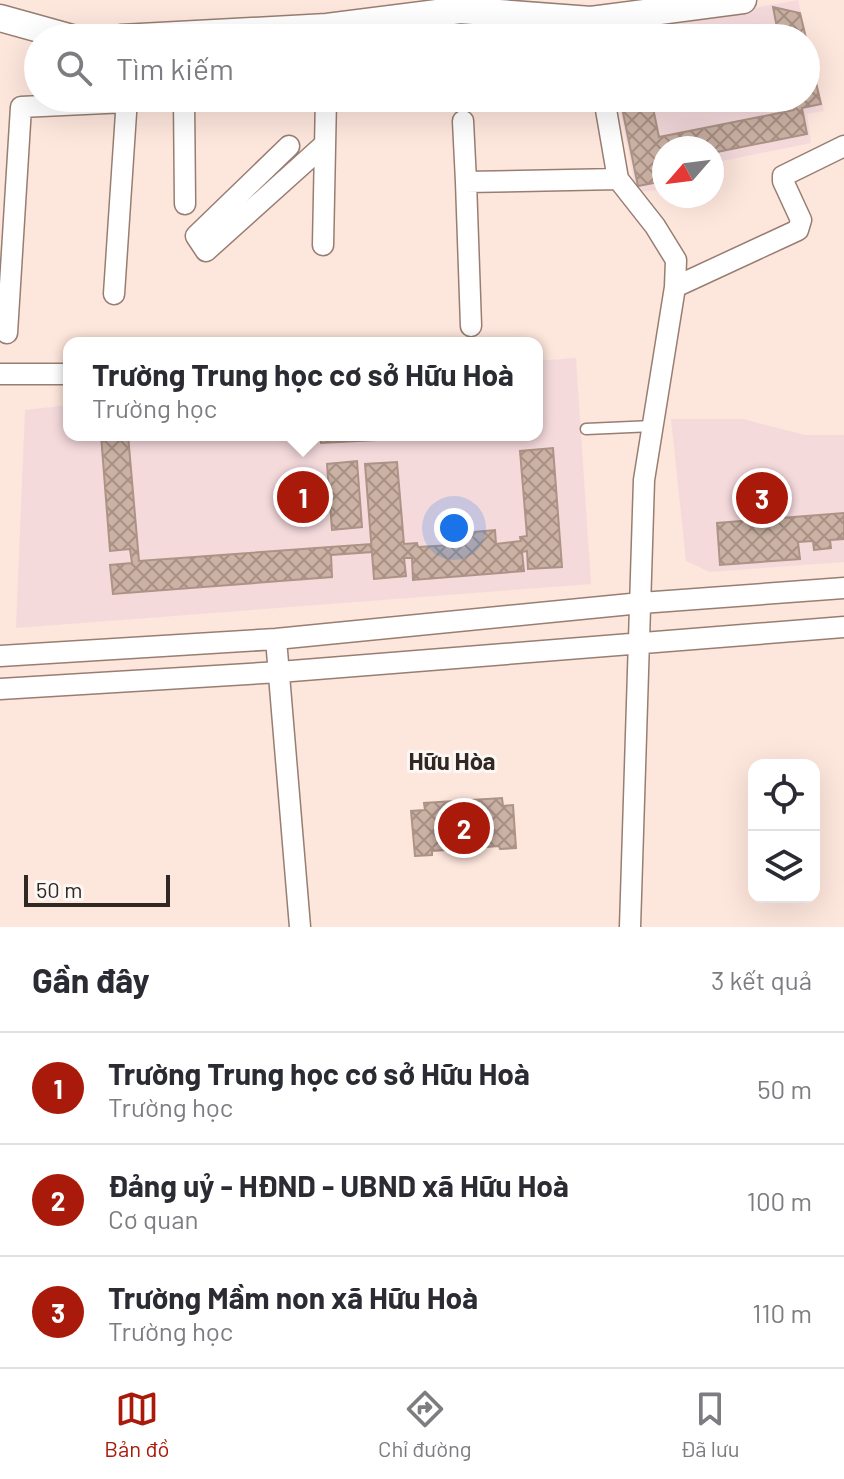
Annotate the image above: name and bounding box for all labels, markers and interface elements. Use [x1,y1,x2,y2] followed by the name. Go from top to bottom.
[24,24,820,112] search box
[52,46,96,90] icon: search
[116,50,234,86] text: Tìm kiếm
[652,136,724,208] north arrow
[63,337,543,441] popup
[92,356,514,392] text: Trường Trung học cơ sở Hữu Hoà
[92,392,217,423] text: Trường học
[277,467,329,527] pin: 1
[736,468,788,528] pin: 3
[434,508,474,548] your location
[409,746,496,775] district label: Hữu Hòa
[748,759,820,903] map controls
[748,759,820,831] button: locate
[438,798,490,858] pin: 2
[748,831,820,903] button: layers
[24,871,170,907] scale bar
[36,876,82,902] text: 50 m
[32,959,150,1000] text: Gần đây
[711,964,812,995] text: 3 kết quả
[108,1055,530,1091] text: Trường Trung học cơ sở Hữu Hoà
[53,1073,63,1104] text: 1
[757,1073,812,1104] text: 50 m
[108,1091,233,1122] text: Trường học
[108,1167,569,1203] text: Đảng uỷ - HĐND - UBND xã Hữu Hoà
[51,1185,65,1216] text: 2
[747,1185,812,1216] text: 100 m
[108,1203,198,1234] text: Cơ quan
[108,1279,478,1315] text: Trường Mầm non xã Hữu Hoà
[51,1297,65,1328] text: 3
[752,1297,812,1328] text: 110 m
[108,1315,233,1346] text: Trường học
[104,1387,169,1461] tab: Bản đồ
[378,1387,472,1461] tab: Chỉ đường
[680,1387,740,1461] tab: Đã lưu

